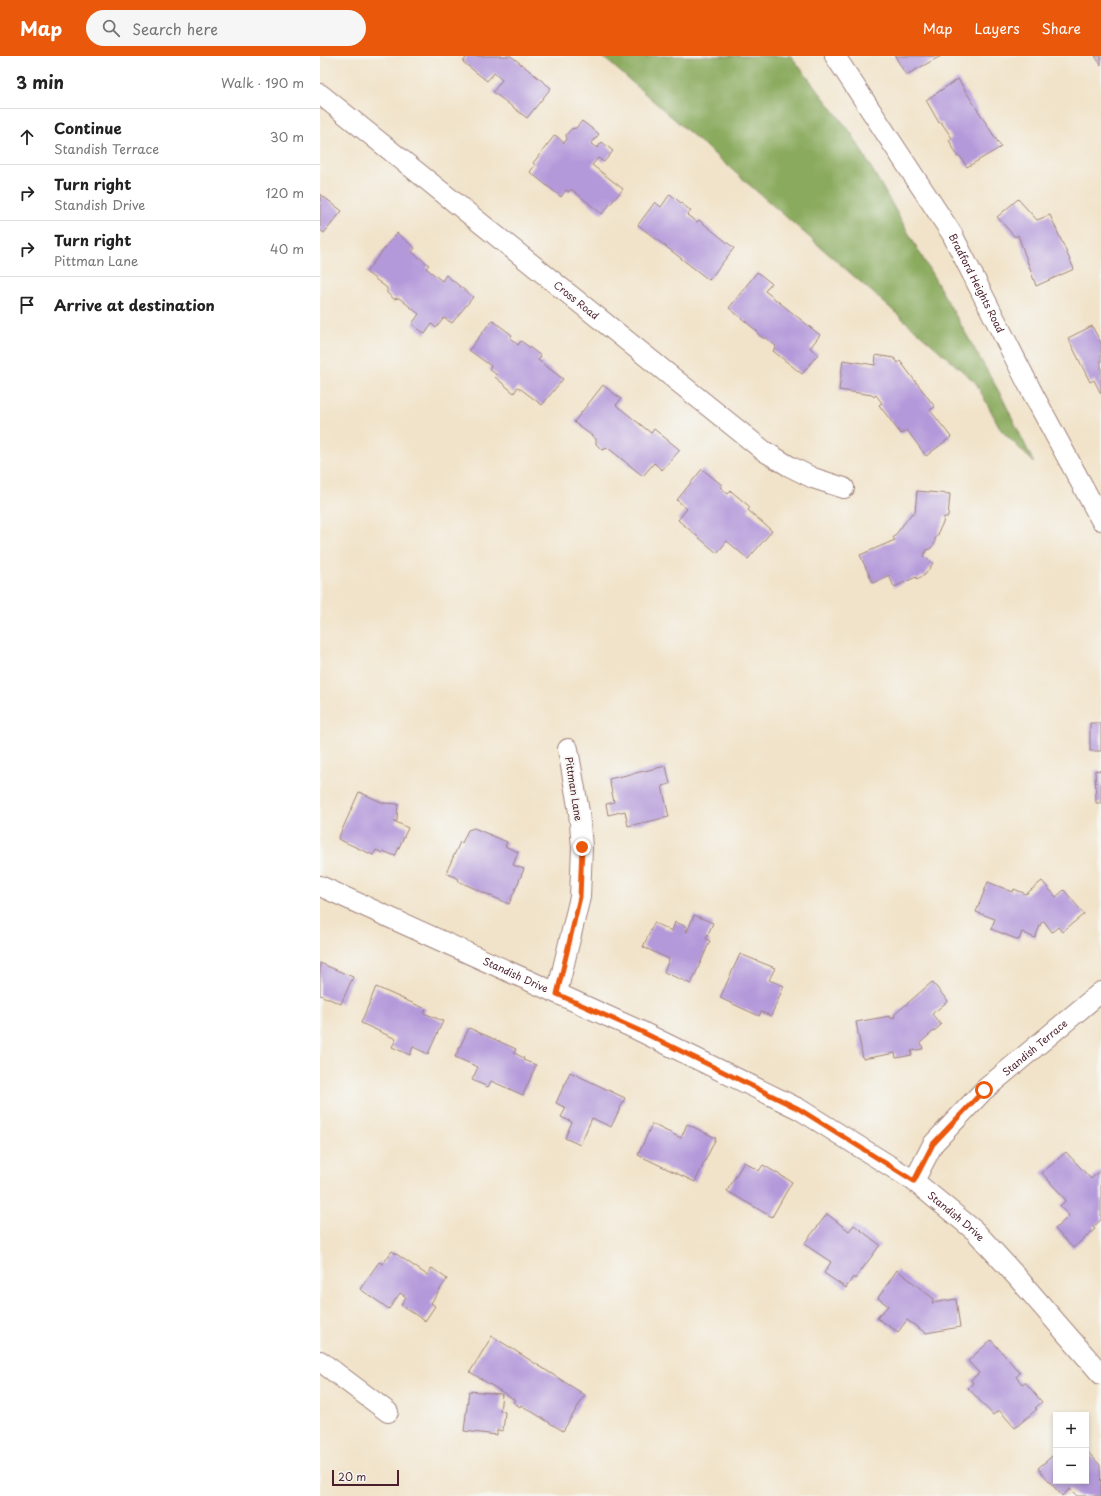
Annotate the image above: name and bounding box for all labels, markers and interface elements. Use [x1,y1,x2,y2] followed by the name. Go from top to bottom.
[86,10,366,46] search box
[20,14,62,42] text: Map
[100,17,122,39] icon: search
[132,17,218,40] text: Search here
[923,18,953,39] text: Map
[975,18,1020,39] text: Layers
[1042,18,1081,39] text: Share
[16,69,64,95] text: 3 min
[221,73,304,92] text: Walk · 190 m
[54,116,122,139] text: Continue
[16,126,38,148] icon: ahead
[270,127,304,146] text: 30 m
[54,139,159,158] text: Standish Terrace
[54,172,131,195] text: Turn right
[16,182,38,204] icon: right
[265,183,304,202] text: 120 m
[54,195,145,214] text: Standish Drive
[54,228,131,251] text: Turn right
[946,231,1009,335] street label: Bradford Heights Road
[16,238,38,260] icon: right
[270,239,304,258] text: 40 m
[54,251,138,270] text: Pittman Lane
[551,277,603,323] street label: Cross Road
[54,293,215,316] text: Arrive at destination
[16,294,38,316] icon: arrive
[562,756,587,822] street label: Pittman Lane
[573,838,591,856] route end
[481,953,552,996] street label: Standish Drive
[999,1015,1070,1079] street label: Standish Terrace
[975,1081,993,1099] route start
[925,1187,989,1244] street label: Standish Drive
[1053,1412,1089,1484] map controls
[1053,1412,1089,1448] button: +
[1053,1448,1089,1484] button: −
[332,1468,399,1487] scale bar
[338,1468,366,1485] text: 20 m

